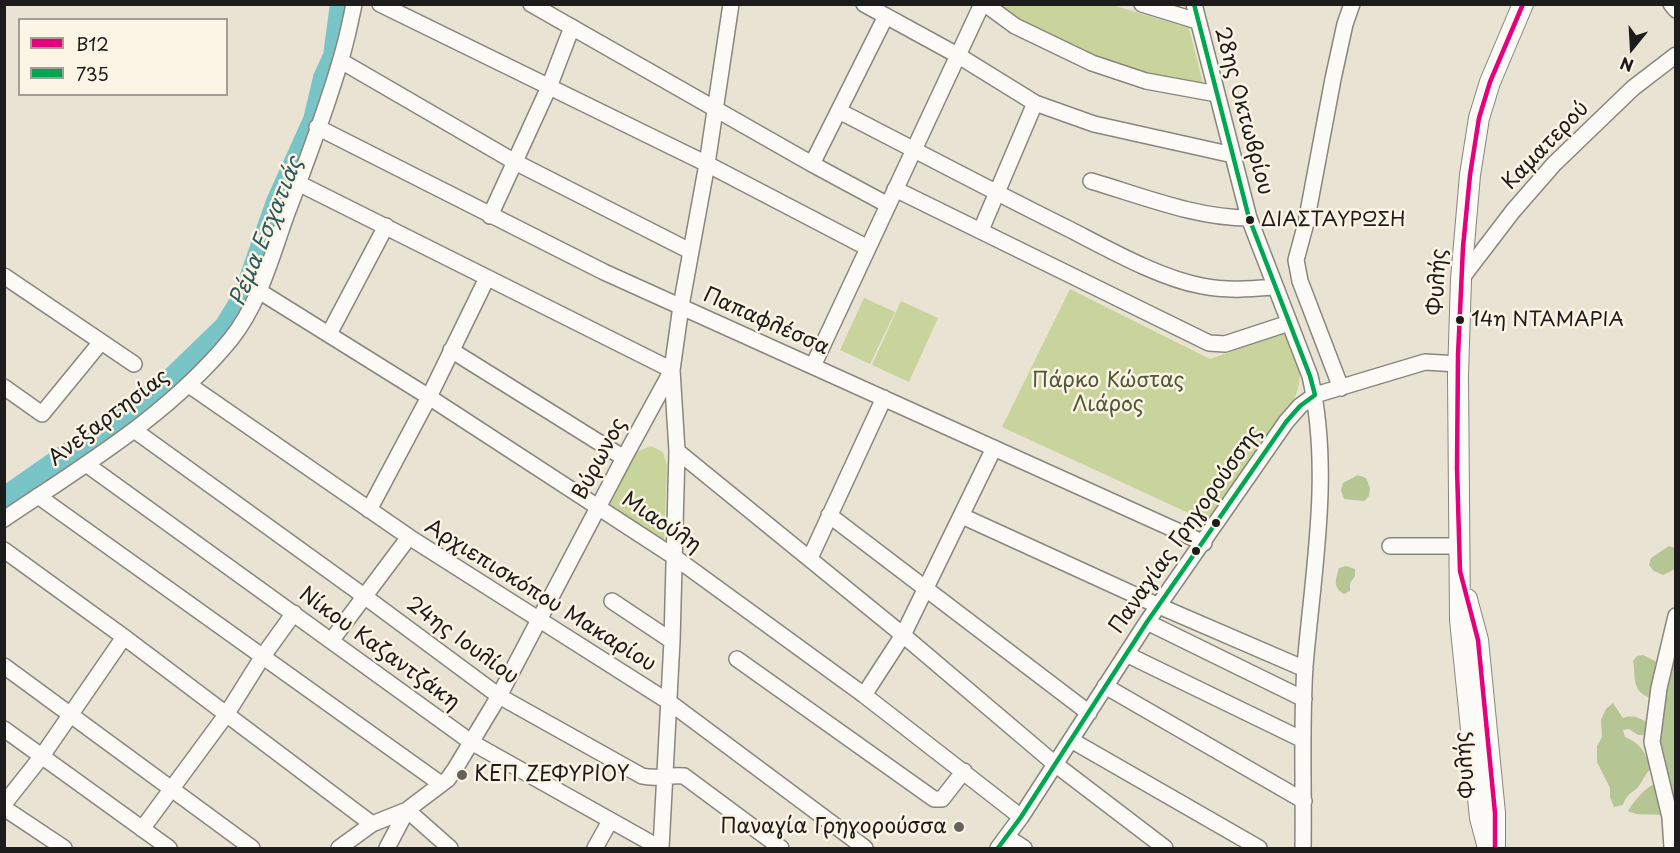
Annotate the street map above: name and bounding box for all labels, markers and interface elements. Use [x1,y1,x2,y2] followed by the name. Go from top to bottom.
[18,18,228,96] legend
[1602,18,1662,78] north arrow
[1208,24,1278,198] street label: 28ης Οκτωβρίου
[76,30,109,57] text: Β12
[1617,52,1636,78] text: N
[76,60,109,87] text: 735
[1498,96,1594,196] street label: Καματερού
[225,153,309,311] water label: Ρέμα Εσχατιάς
[1261,208,1406,232] place label: ΔΙΑΣΤΑΥΡΩΣΗ
[1244,214,1256,226] marker: ΔΙΑΣΤΑΥΡΩΣΗ
[1424,248,1452,316] street label: Φυλής
[699,283,833,361] street label: Παπαφλέσσα
[1471,308,1624,332] place label: 14η ΝΤΑΜΑΡΙΑ
[1454,314,1466,326] marker: 14η ΝΤΑΜΑΡΙΑ
[44,364,174,472] street label: Ανεξαρτησίας
[1032,368,1184,418] park label: Πάρκο Κώστας Λιάρος
[568,414,632,504] street label: Βύρωνος
[1105,421,1267,639] street label: Παναγίας Γρηγορούσσης
[617,487,705,559] street label: Μιαούλη
[420,514,660,678] street label: Αρχιεπισκόπου Μακαρίου
[1210,517,1222,529] unlabelled marker
[1190,545,1202,557] unlabelled marker
[294,582,464,716] street label: Νίκου Καζαντζάκη
[401,592,523,690] street label: 24ης Ιουλίου
[1450,730,1482,800] street label: Φυλής
[474,762,629,788] place label: ΚΕΠ ΖΕΦΥΡΙΟΥ
[455,768,469,782] marker: ΚΕΠ ΖΕΦΥΡΙΟΥ
[720,814,947,840] place label: Παναγία Γρηγορούσσα
[952,820,966,834] marker: Παναγία Γρηγορούσσα

